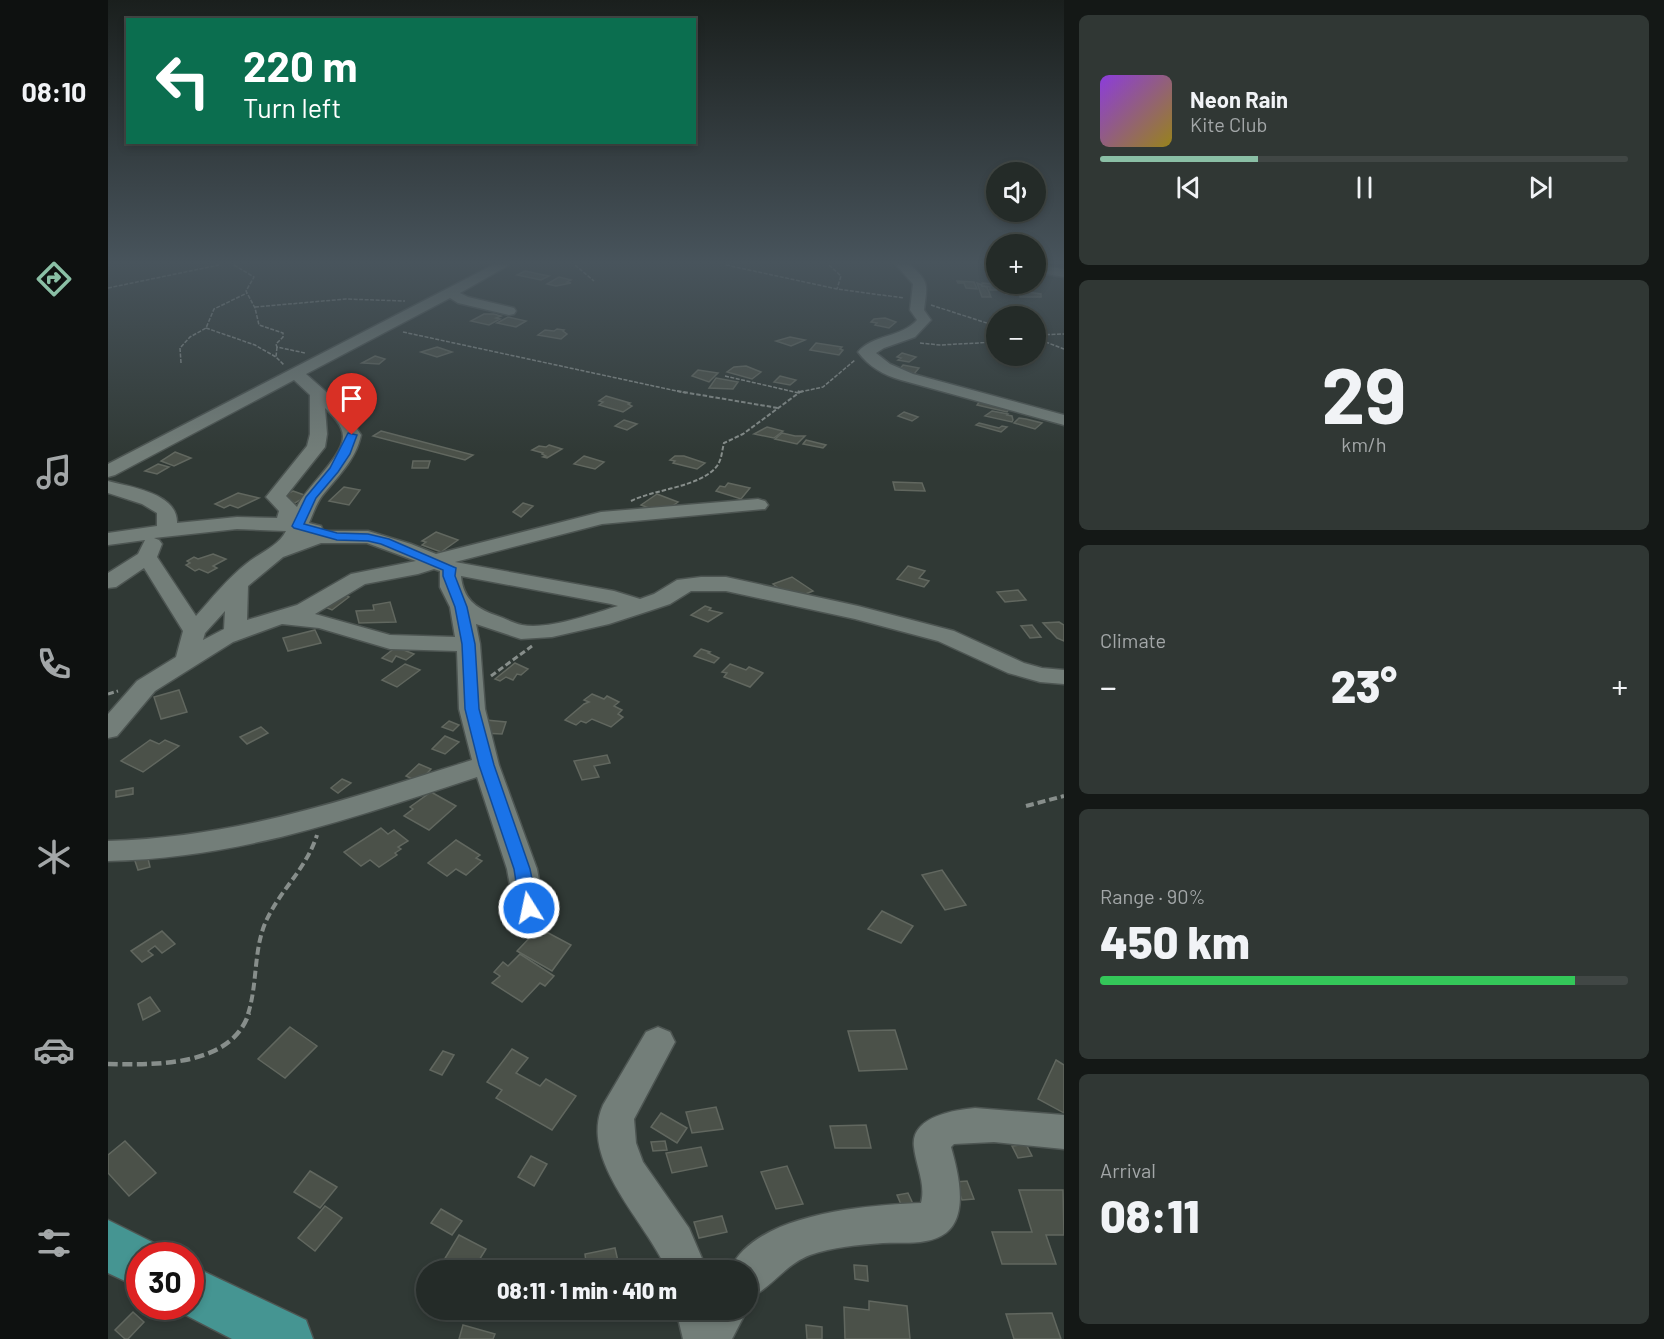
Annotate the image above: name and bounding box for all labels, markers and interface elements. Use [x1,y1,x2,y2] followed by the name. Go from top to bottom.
[243,40,357,90] text: 220 m
[144,42,222,120] icon: left
[22,75,86,107] text: 08:10
[1190,86,1288,112] text: Neon Rain
[243,91,341,123] text: Turn left
[1190,112,1267,136] text: Kite Club
[986,162,1046,366] map controls
[986,162,1046,222] button: sound
[1172,171,1205,204] icon: previous
[1348,171,1381,204] icon: pause
[1524,171,1557,204] icon: next
[986,234,1046,294] button: +
[33,258,75,300] icon: directions
[986,306,1046,366] button: −
[1321,346,1407,440] text: 29
[326,373,377,435] pin
[335,382,368,415] icon: arrive
[1341,432,1387,456] text: km/h
[33,451,75,493] icon: music
[1100,628,1166,652] text: Climate
[33,643,75,685] icon: phone
[1331,658,1397,712] text: 23°
[1100,666,1117,706] text: −
[1611,666,1628,706] text: +
[33,836,75,878] icon: climate
[497,876,561,940] position arrow
[1100,884,1205,908] text: Range · 90%
[1100,914,1250,968] text: 450 km
[33,1029,75,1071] icon: car
[1100,1158,1156,1182] text: Arrival
[1100,1188,1200,1242] text: 08:11
[33,1222,75,1264] icon: filters
[126,1242,204,1320] speed limit sign: 30
[497,1277,677,1303] text: 08:11 · 1 min · 410 m

